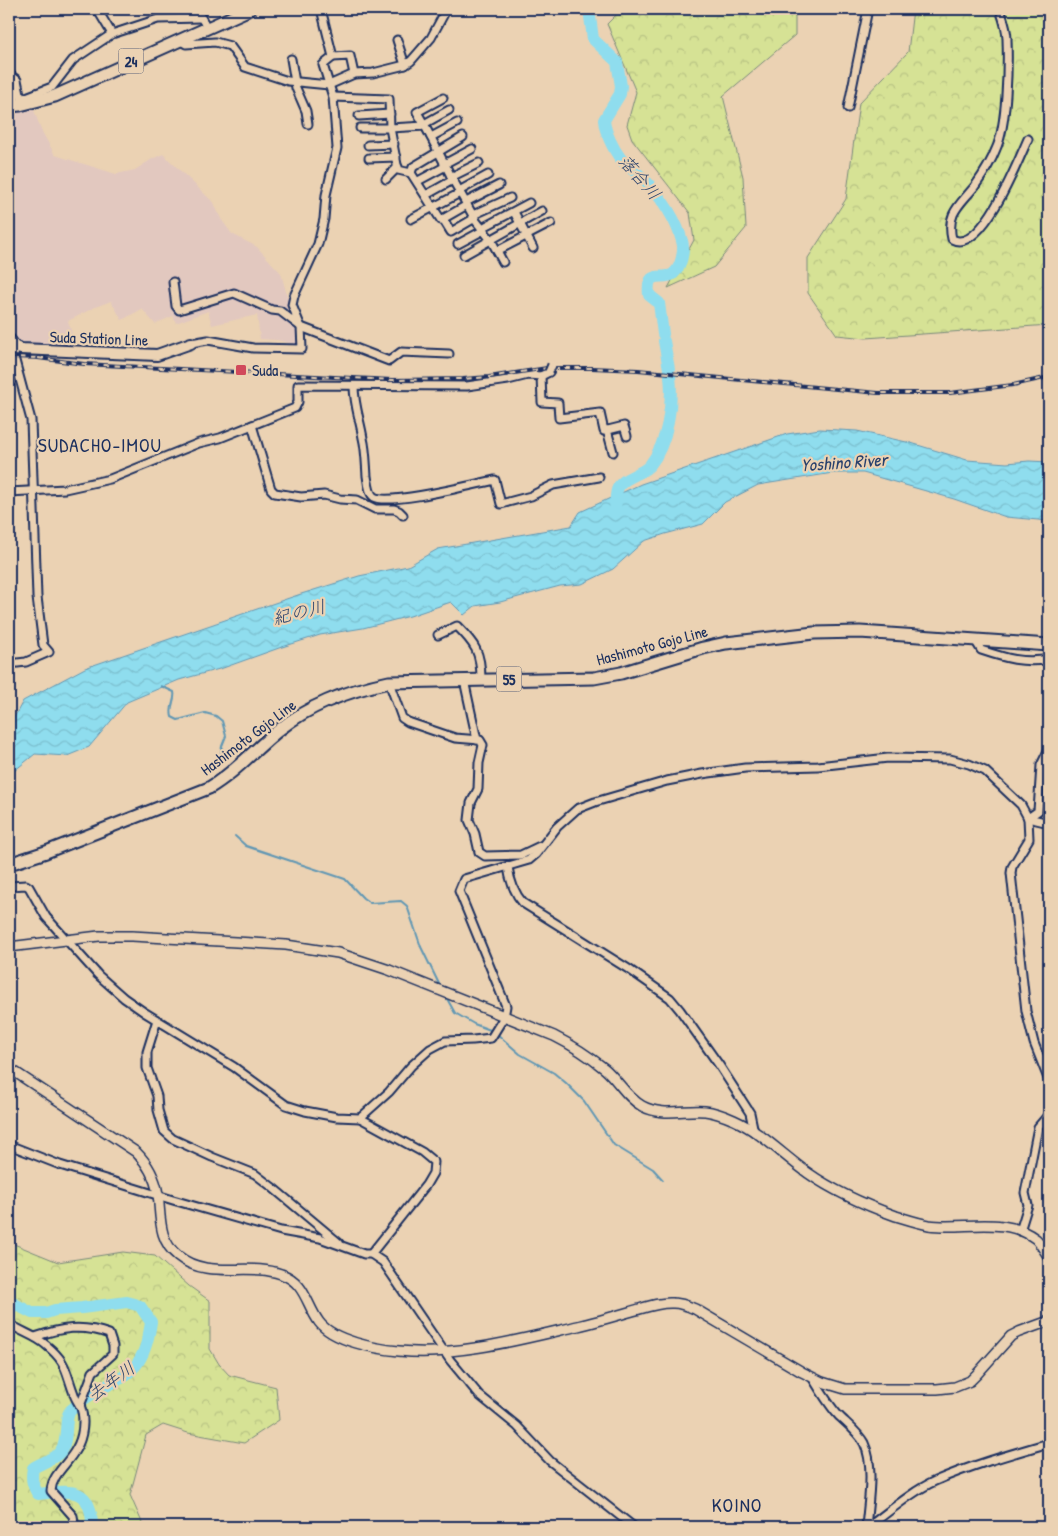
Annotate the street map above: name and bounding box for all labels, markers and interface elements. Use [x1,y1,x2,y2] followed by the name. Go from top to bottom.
[118,48,144,74] road number: 24
[613,148,667,206] water label: 落合川
[49,325,149,351] street label: Suda Station Line
[252,359,278,381] place label: Suda
[234,363,248,377] marker: Suda
[38,432,162,458] district label: SUDACHO-IMOU
[800,446,890,477] water label: Yoshino River
[270,593,328,631] water label: 紀の川
[594,619,711,670] street label: Hashimoto Gojo Line
[496,666,522,692] road number: 55
[196,693,301,780] street label: Hashimoto Gojo Line
[82,1355,140,1407] water label: 去年川
[712,1492,762,1518] district label: KOINO

